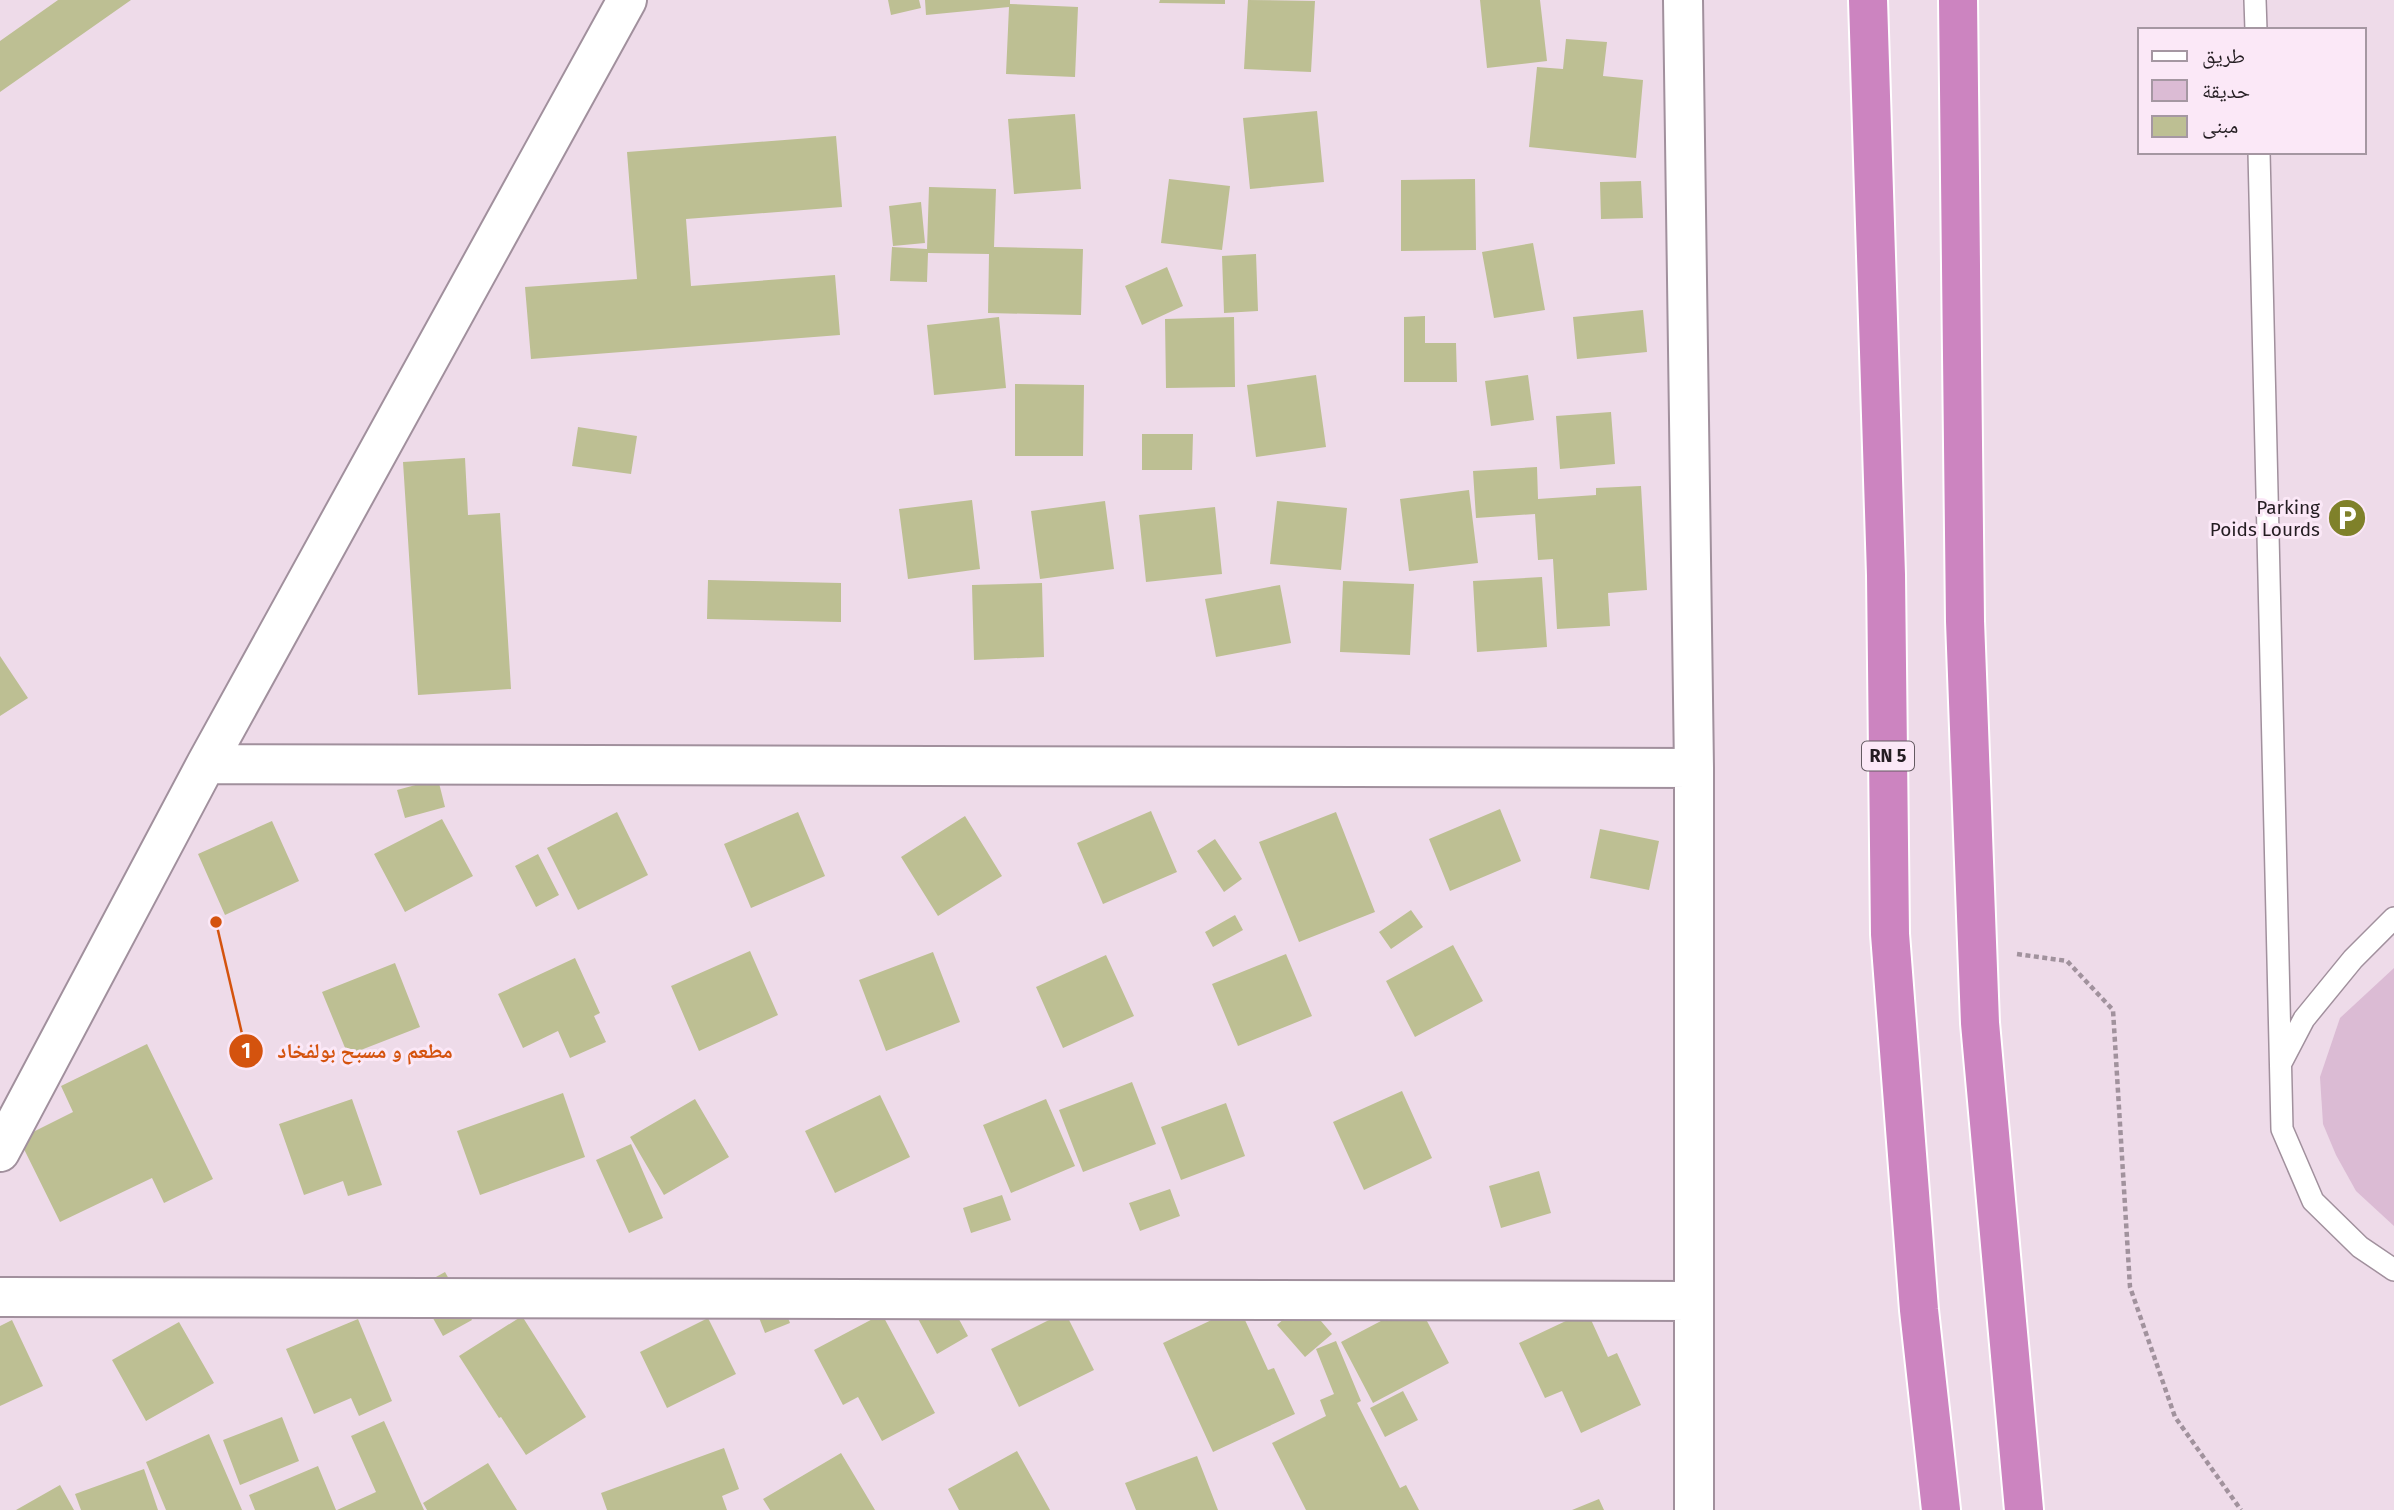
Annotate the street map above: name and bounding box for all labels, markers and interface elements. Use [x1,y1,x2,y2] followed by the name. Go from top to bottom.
[2138,28,2366,154] legend
[2202,43,2245,69] text: طريق
[2202,78,2250,104] text: حديقة
[2202,113,2238,139] text: مبنى
[2210,496,2320,541] place label: Parking Poids Lourds
[2326,497,2368,539] parking icon: Parking Poids Lourds
[1862,742,1914,770] road number: RN 5
[228,1030,466,1072] callout: مطعم و مسبح بولفخاد
[241,1038,251,1064] text: 1
[277,1038,453,1065] text: مطعم و مسبح بولفخاد

